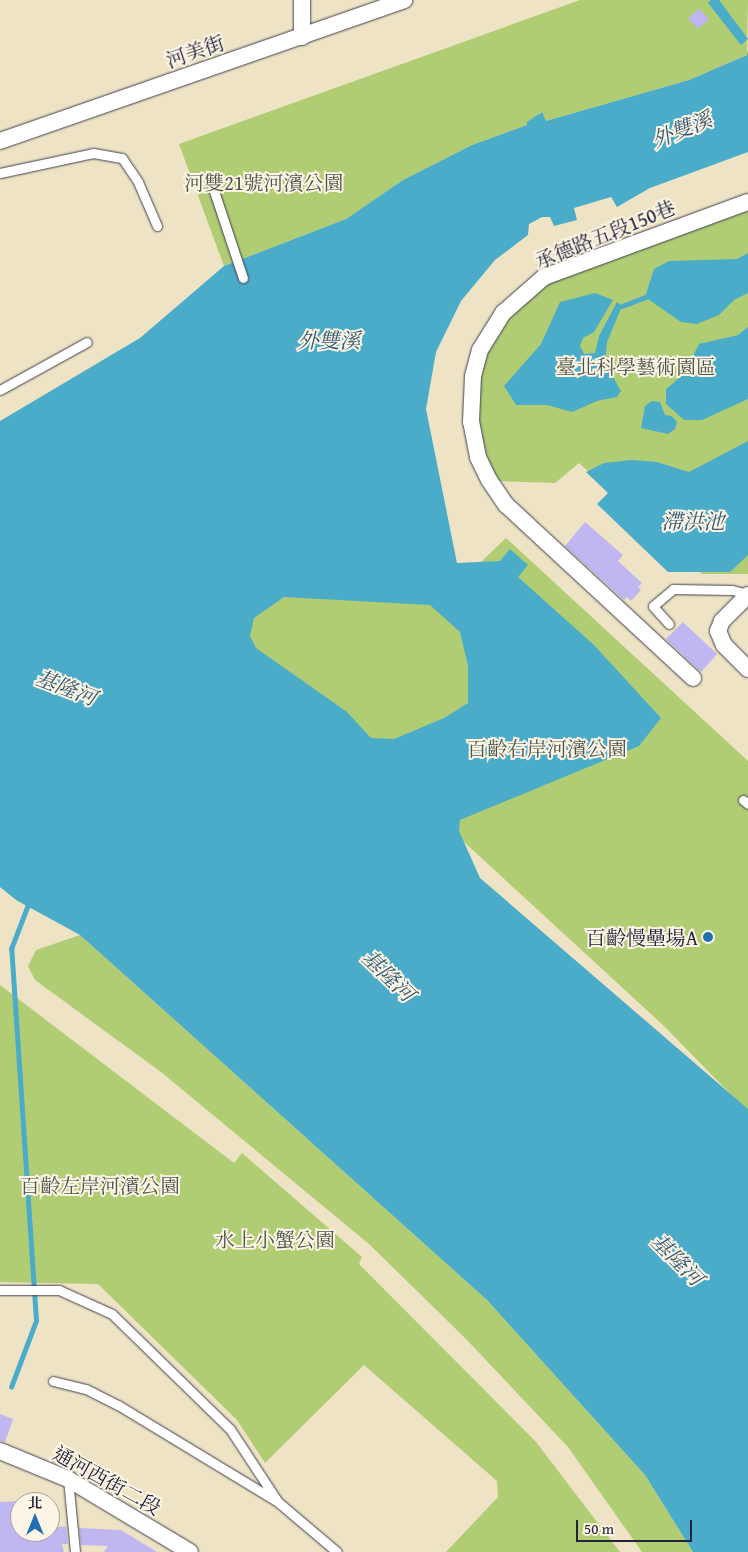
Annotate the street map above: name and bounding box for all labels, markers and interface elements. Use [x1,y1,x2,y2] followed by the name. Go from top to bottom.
[163,30,227,72] street label: 河美街
[648,107,716,153] water label: 外雙溪
[184,170,344,194] park label: 河雙21號河濱公園
[531,195,679,273] street label: 承德路五段150巷
[298,328,360,354] water label: 外雙溪
[556,354,716,378] park label: 臺北科學藝術園區
[662,509,724,535] water label: 滯洪池
[32,665,100,711] water label: 基隆河
[467,736,627,760] park label: 百齡右岸河濱公園
[586,925,698,949] place label: 百齡慢壘場A
[702,931,714,943] marker: 百齡慢壘場A
[357,945,419,1007] water label: 基隆河
[20,1173,180,1197] park label: 百齡左岸河濱公園
[215,1227,335,1251] park label: 水上小蟹公園
[646,1229,708,1291] water label: 基隆河
[49,1440,165,1520] street label: 通河西街二段
[10,1492,60,1542] north arrow
[28,1493,42,1513] text: 北
[578,1510,694,1542] scale bar
[584,1518,614,1539] text: 50 m

